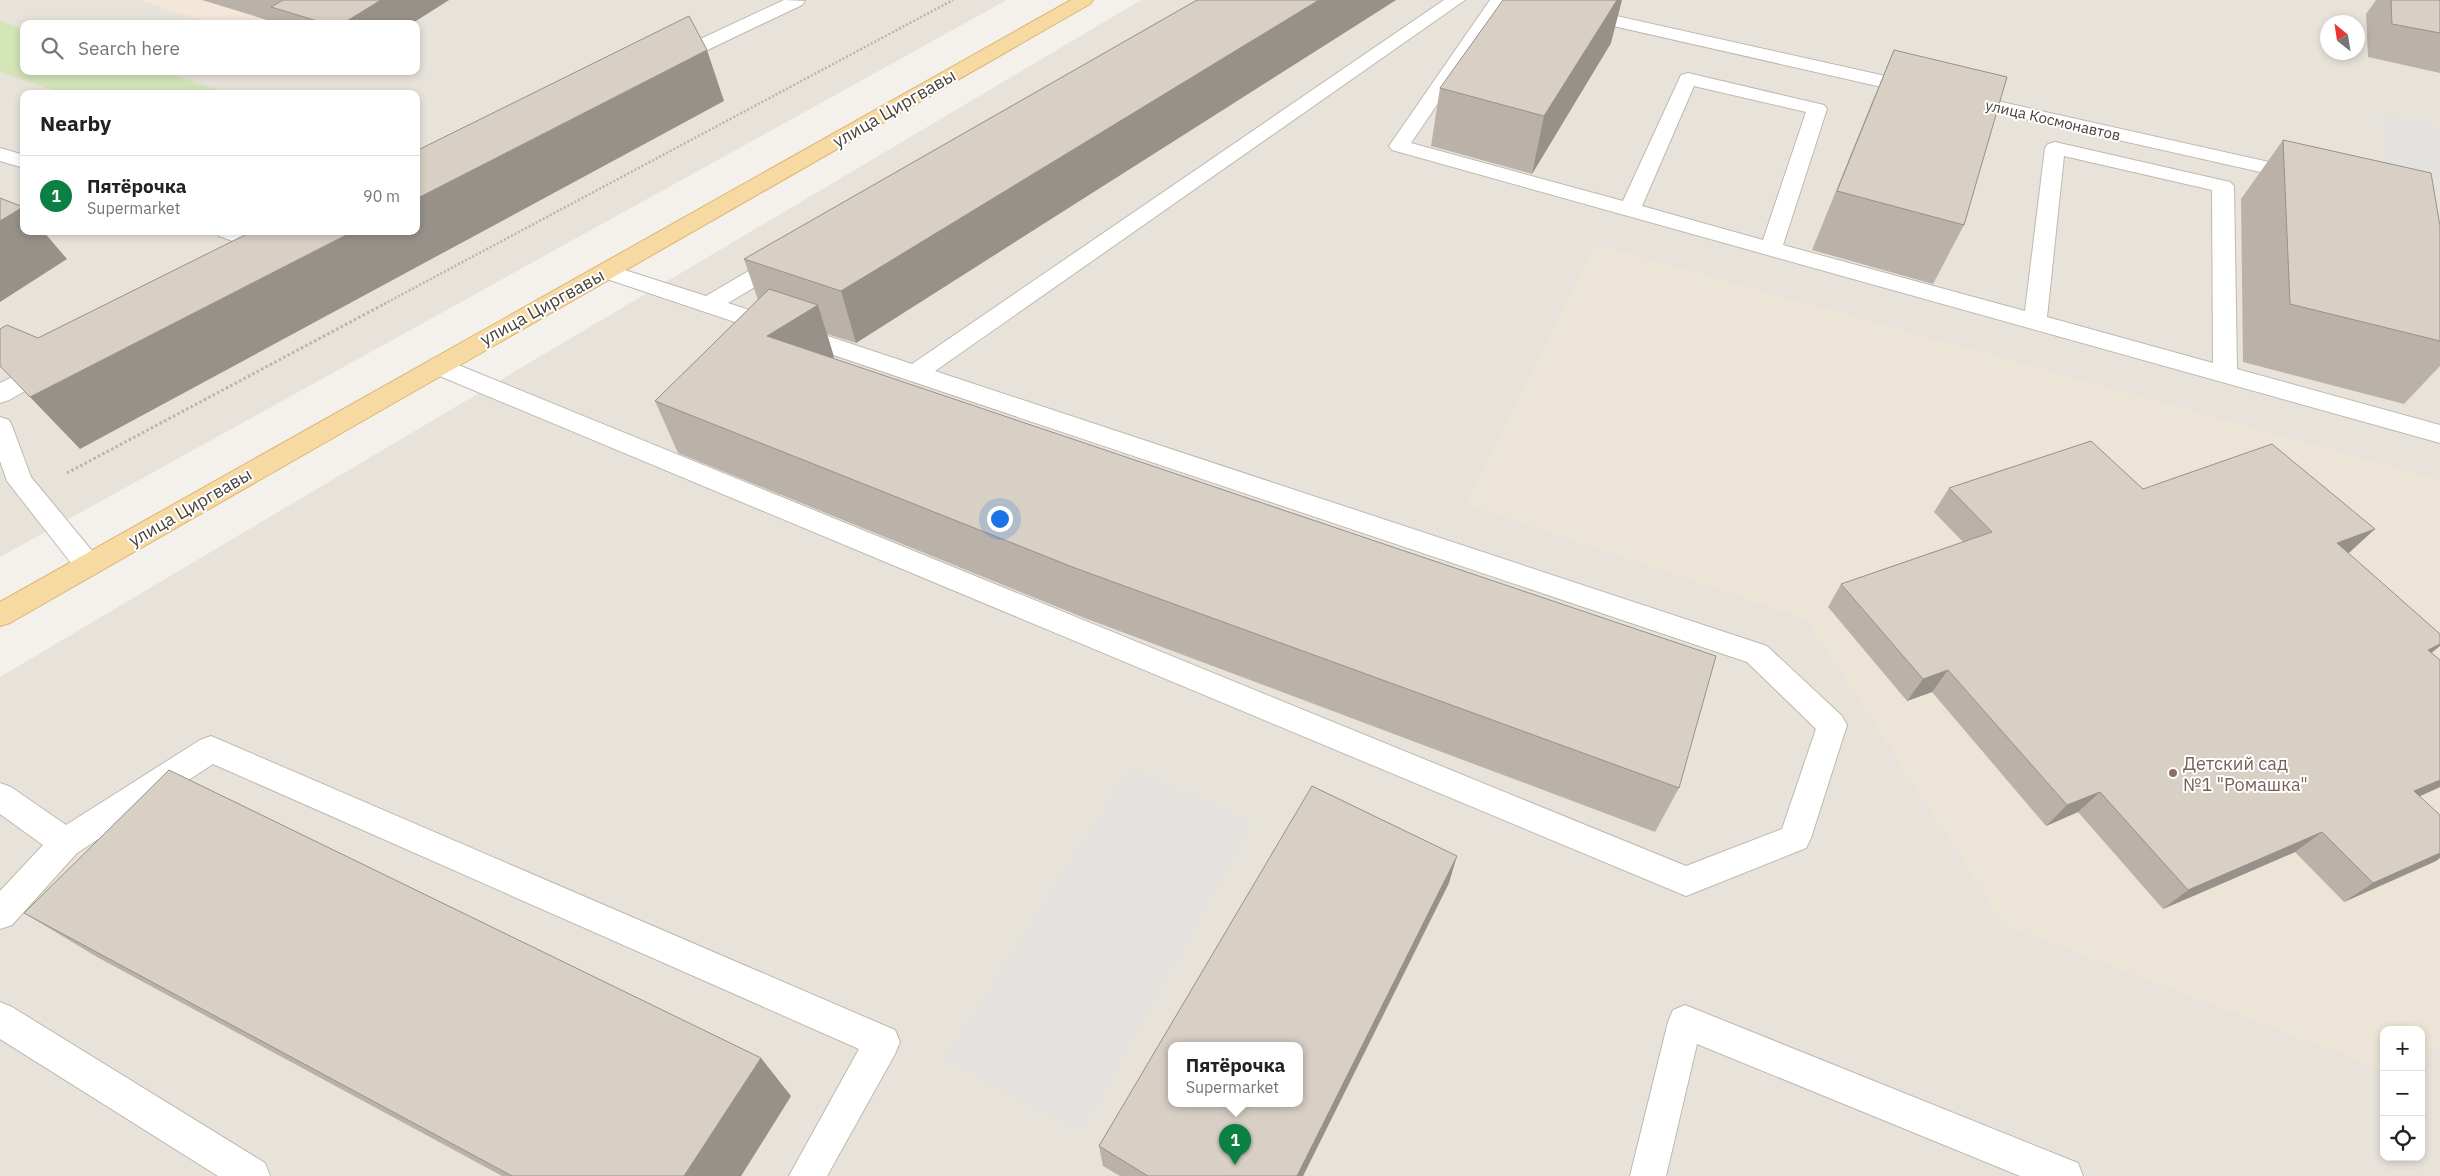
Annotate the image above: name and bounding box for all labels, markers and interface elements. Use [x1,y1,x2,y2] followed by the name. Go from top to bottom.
[2320,15,2365,60] north arrow
[20,20,420,75] search box
[38,34,66,62] icon: search
[78,36,180,60] text: Search here
[828,63,960,153] street label: улица Циргвавы
[1984,95,2122,145] street label: улица Космонавтов
[40,109,111,137] text: Nearby
[87,174,187,198] text: Пятёрочка
[51,186,61,206] text: 1
[363,186,400,206] text: 90 m
[87,198,180,218] text: Supermarket
[476,263,608,351] street label: улица Циргвавы
[124,462,256,552] street label: улица Циргвавы
[987,506,1013,532] your location
[2183,752,2308,796] place label: Детский сад №1 "Ромашка"
[2167,767,2179,779] marker: Детский сад №1 "Ромашка"
[2380,1026,2425,1161] map controls
[2380,1026,2425,1071] button: +
[1168,1042,1303,1107] popup
[1186,1053,1285,1077] text: Пятёрочка
[2380,1071,2425,1116] button: −
[1186,1077,1279,1097] text: Supermarket
[2380,1116,2425,1161] button: locate
[1219,1124,1251,1165] pin: 1

